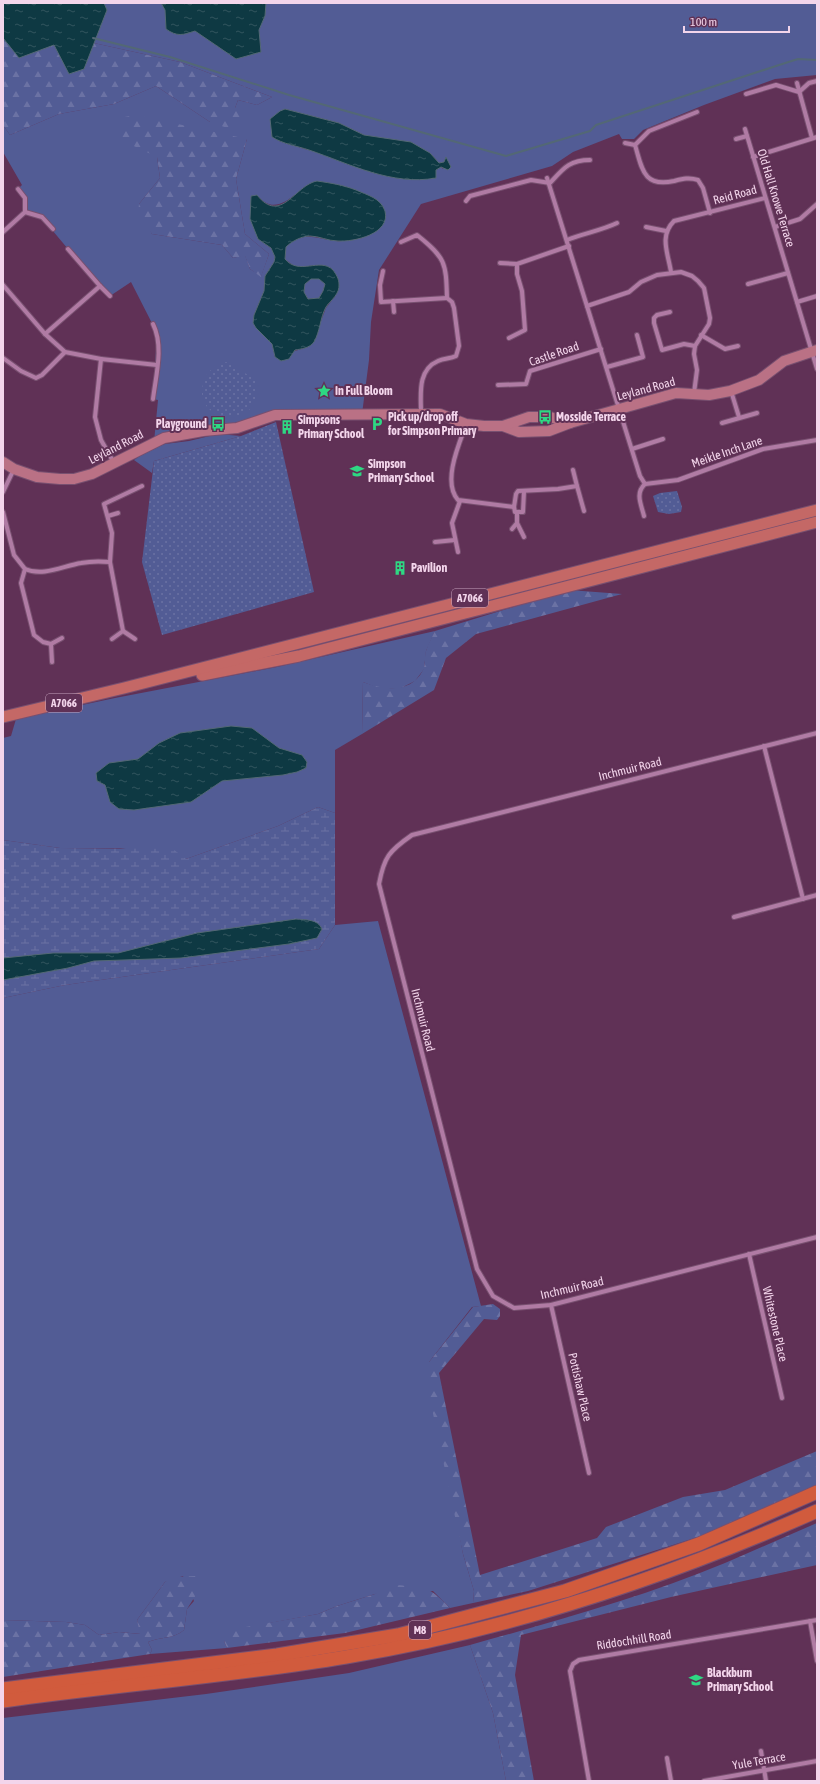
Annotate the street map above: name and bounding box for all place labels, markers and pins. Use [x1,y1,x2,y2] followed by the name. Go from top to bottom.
[316,383,332,399] place icon: In Full Bloom
[335,384,393,398] place label: In Full Bloom
[537,409,553,425] bus stop icon: Mosside Terrace
[387,410,477,438] place label: Pick up/drop off for Simpson Primary
[556,410,627,424] place label: Mosside Terrace
[298,413,365,441] place label: Simpsons Primary School
[210,416,226,432] bus stop icon: Playground
[369,416,385,432] parking icon: Pick up/drop off for Simpson Primary
[156,417,207,431] place label: Playground
[279,419,295,435] building icon: Simpsons Primary School
[368,457,435,485] place label: Simpson Primary School
[349,463,365,479] school or university icon: Simpson Primary School
[392,560,408,576] building icon: Pavilion
[411,561,448,575] place label: Pavilion
[707,1666,774,1694] place label: Blackburn Primary School
[688,1672,704,1688] school or university icon: Blackburn Primary School

